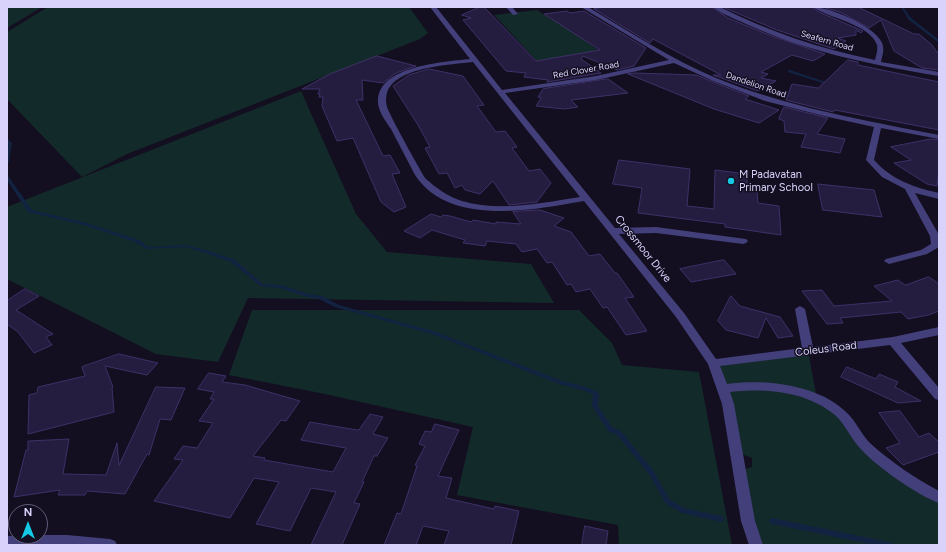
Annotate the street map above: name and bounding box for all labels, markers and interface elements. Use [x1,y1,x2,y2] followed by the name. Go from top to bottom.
[799,28,855,54] street label: Seafern Road
[552,59,620,81] street label: Red Clover Road
[724,70,788,100] street label: Dandelion Road
[739,168,813,194] place label: M Padavatan Primary School
[726,176,736,186] marker: M Padavatan Primary School
[612,213,674,285] street label: Crossmoor Drive
[794,339,858,359] street label: Coleus Road
[8,504,48,544] north arrow
[24,506,32,519] text: N

